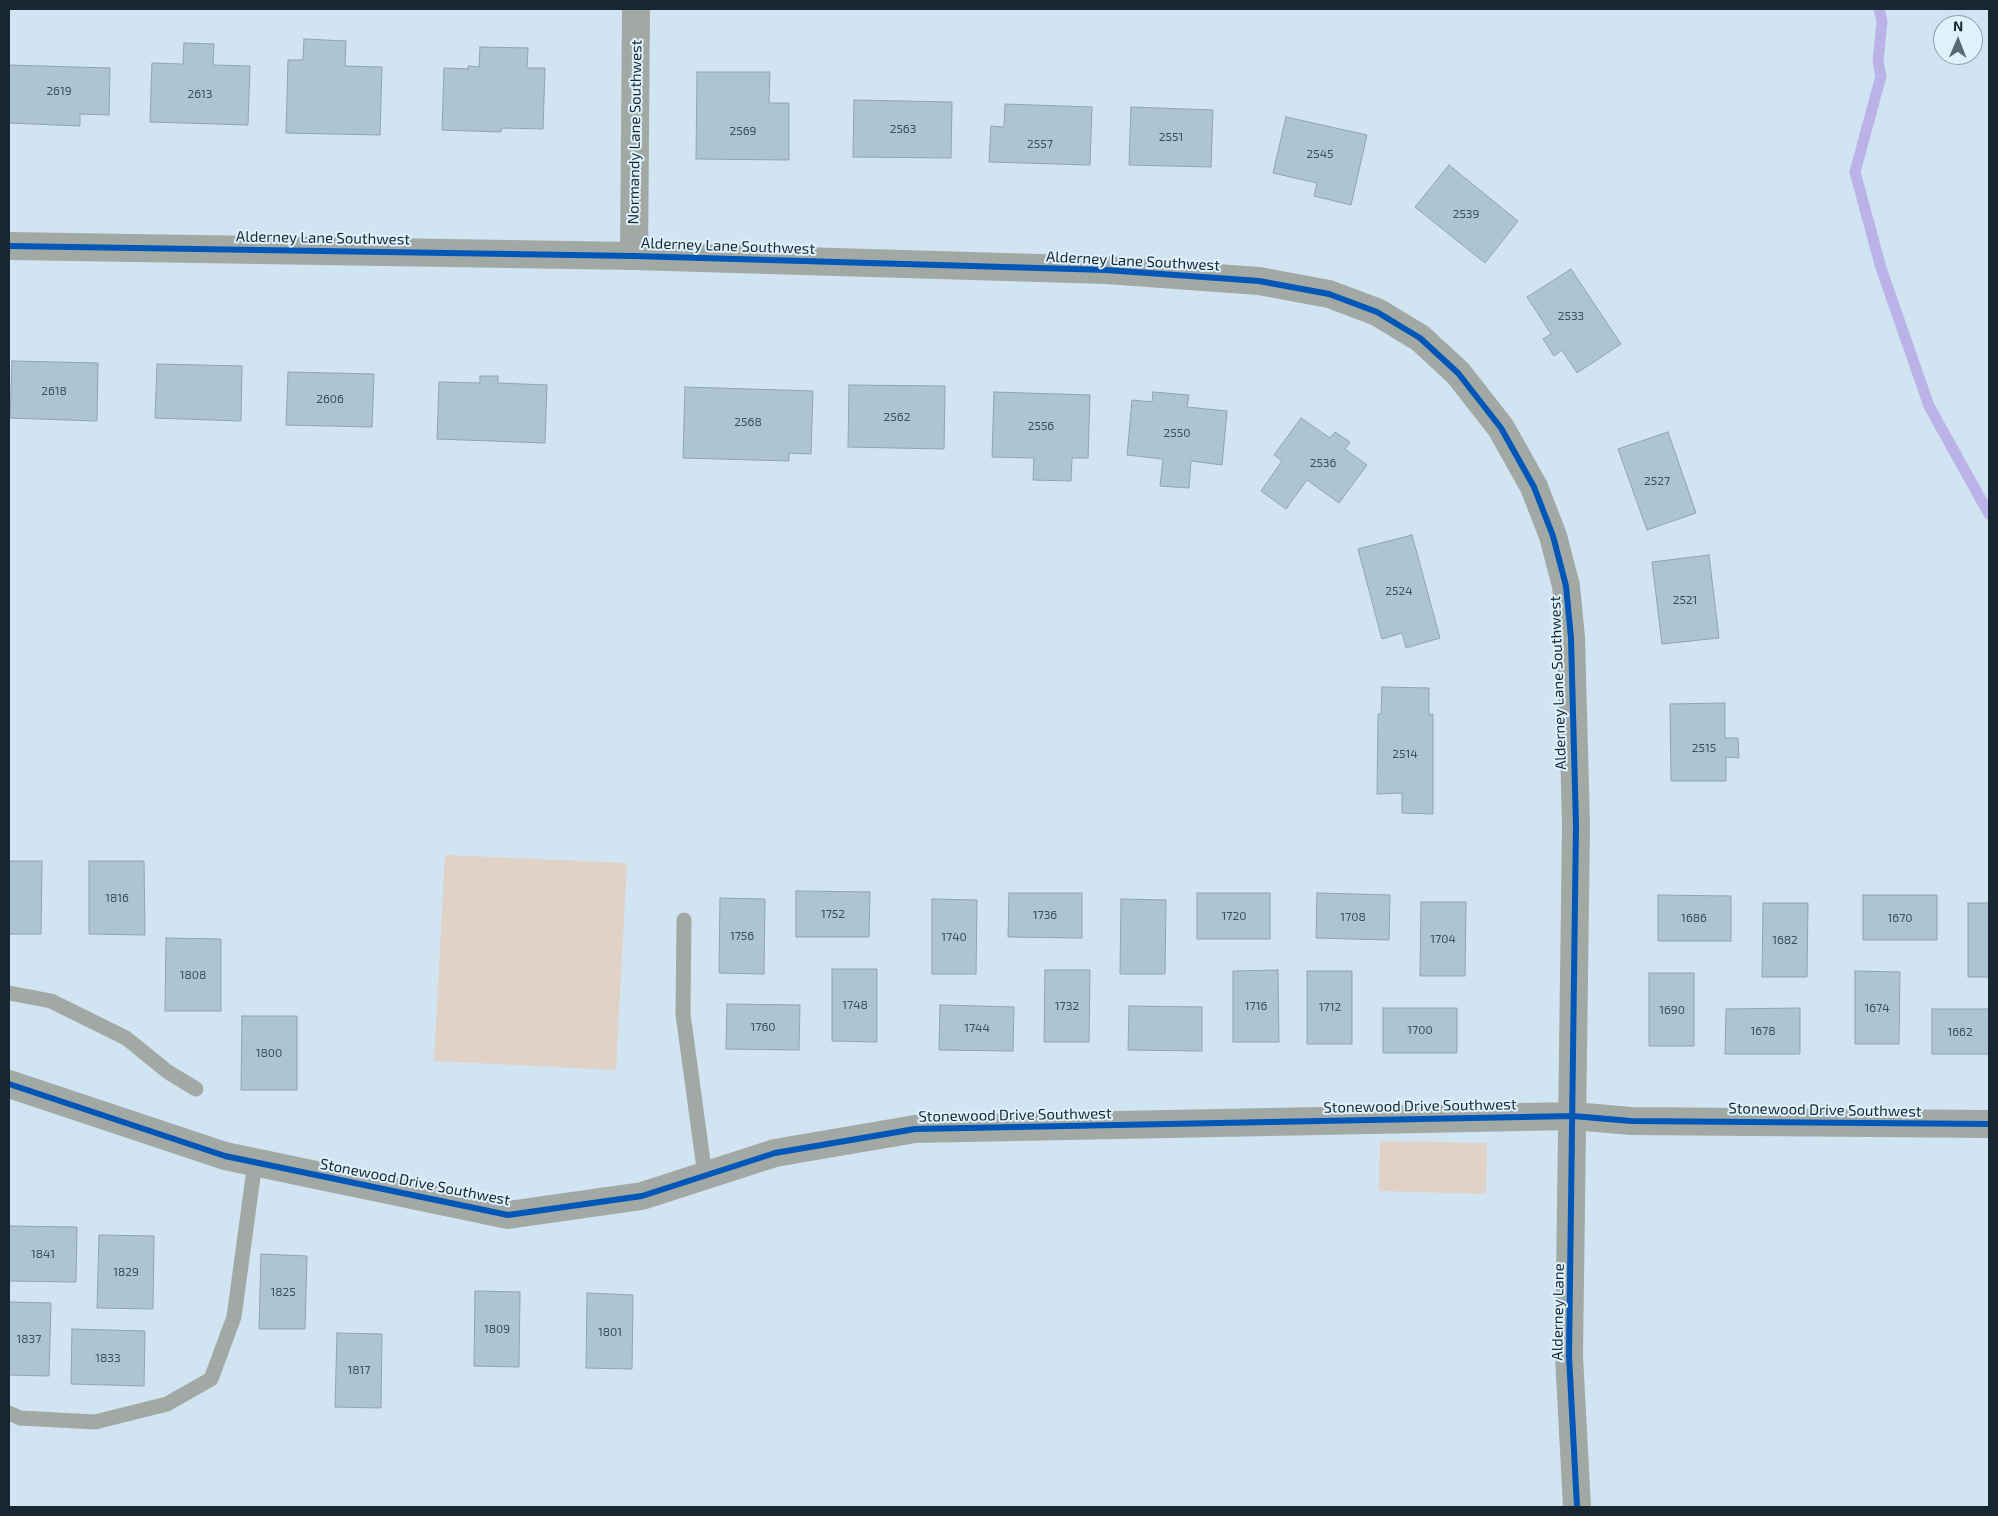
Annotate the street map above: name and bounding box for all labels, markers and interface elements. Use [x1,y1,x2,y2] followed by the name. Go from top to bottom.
[1933,15,1983,65] north arrow
[1953,17,1963,34] text: N
[624,39,646,225] street label: Normandy Lane Southwest
[46,84,72,98] house number: 2619
[187,87,213,101] house number: 2613
[890,122,916,136] house number: 2563
[730,124,756,138] house number: 2569
[1159,130,1183,144] house number: 2551
[1027,137,1053,151] house number: 2557
[1307,147,1333,161] house number: 2545
[1453,207,1479,221] house number: 2539
[236,227,410,249] street label: Alderney Lane Southwest
[641,234,815,258] street label: Alderney Lane Southwest
[1046,247,1220,275] street label: Alderney Lane Southwest
[1558,309,1584,323] house number: 2533
[41,384,67,398] house number: 2618
[316,392,344,406] house number: 2606
[884,410,910,424] house number: 2562
[734,415,762,429] house number: 2568
[1028,419,1054,433] house number: 2556
[1164,426,1190,440] house number: 2550
[1310,456,1336,470] house number: 2536
[1644,474,1670,488] house number: 2527
[1385,584,1413,598] house number: 2524
[1673,593,1697,607] house number: 2521
[1546,596,1570,770] street label: Alderney Lane Southwest
[1692,741,1716,755] house number: 2515
[1392,747,1418,761] house number: 2514
[105,891,129,905] house number: 1816
[821,907,845,921] house number: 1752
[1033,908,1057,922] house number: 1736
[1222,909,1246,923] house number: 1720
[1340,910,1366,924] house number: 1708
[1681,911,1707,925] house number: 1686
[1887,911,1913,925] house number: 1670
[730,929,754,943] house number: 1756
[941,930,967,944] house number: 1740
[1430,932,1456,946] house number: 1704
[1772,933,1798,947] house number: 1682
[180,968,206,982] house number: 1808
[842,998,868,1012] house number: 1748
[1055,999,1079,1013] house number: 1732
[1245,999,1267,1013] house number: 1716
[1319,1000,1341,1014] house number: 1712
[1864,1001,1890,1015] house number: 1674
[1659,1003,1685,1017] house number: 1690
[750,1020,776,1034] house number: 1760
[964,1021,990,1035] house number: 1744
[1407,1023,1433,1037] house number: 1700
[1750,1024,1776,1038] house number: 1678
[1947,1025,1973,1039] house number: 1662
[256,1046,282,1060] house number: 1800
[1323,1095,1517,1117] street label: Stonewood Drive Southwest
[1728,1099,1922,1121] street label: Stonewood Drive Southwest
[918,1104,1112,1126] street label: Stonewood Drive Southwest
[318,1155,512,1209] street label: Stonewood Drive Southwest
[31,1247,55,1261] house number: 1841
[1548,1263,1568,1361] street label: Alderney Lane
[113,1265,139,1279] house number: 1829
[270,1285,296,1299] house number: 1825
[484,1322,510,1336] house number: 1809
[598,1325,622,1339] house number: 1801
[17,1332,41,1346] house number: 1837
[95,1351,121,1365] house number: 1833
[348,1363,370,1377] house number: 1817

